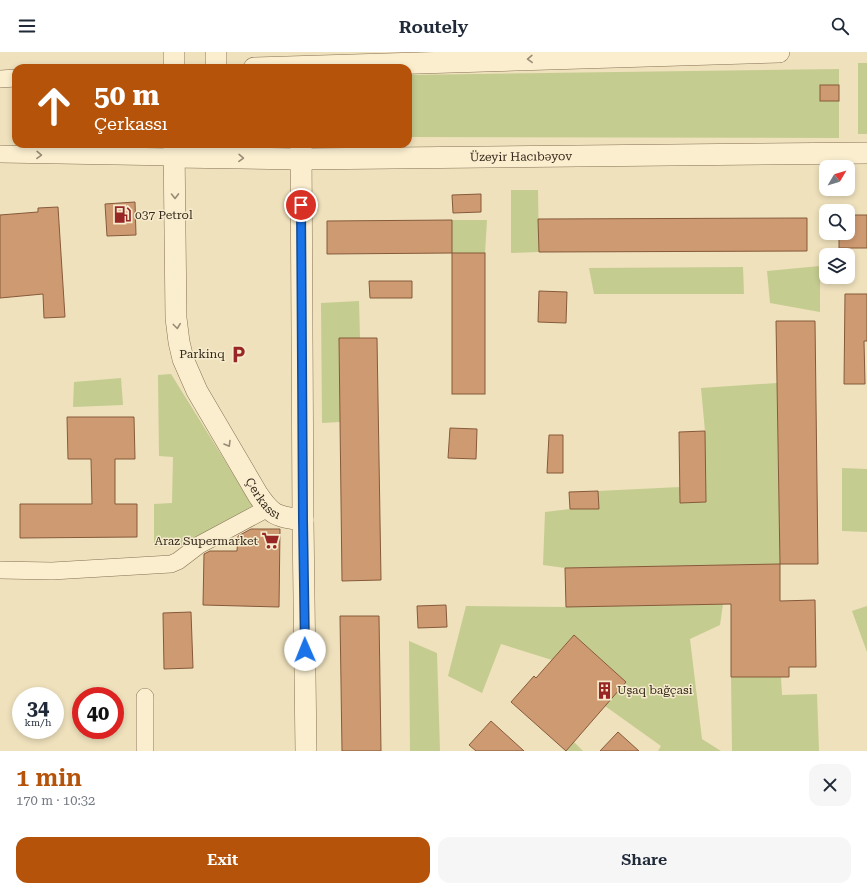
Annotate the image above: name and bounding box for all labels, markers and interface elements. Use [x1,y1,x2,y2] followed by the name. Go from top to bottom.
[16,15,38,37] icon: menu
[829,15,851,37] icon: search
[399,16,468,37] text: Routely
[527,55,533,64] one-way arrow
[94,79,159,112] text: 50 m
[28,80,80,132] icon: ahead
[94,113,168,134] text: Çerkassı
[470,149,572,164] street label: Üzeyir Hacıbəyov
[36,151,42,159] one-way arrow
[238,154,244,163] one-way arrow
[819,160,855,196] north arrow
[819,160,855,284] map controls
[284,188,318,222] pin
[170,193,179,199] one-way arrow
[290,194,312,216] icon: arrive
[819,204,855,240] button: search
[112,205,132,225] fuel station icon: 037 Petrol
[135,208,193,222] place label: 037 Petrol
[819,248,855,284] button: layers
[172,323,181,329] one-way arrow
[228,344,248,364] parking icon: Parkinq
[179,347,225,361] place label: Parkinq
[223,440,231,447] one-way arrow
[242,475,282,522] street label: Çerkassı
[261,531,281,551] supermarket icon: Araz Supermarket
[155,534,259,548] place label: Araz Supermarket
[284,629,326,671] position arrow
[594,680,614,700] building icon: Uşaq bağçasi
[617,683,693,697] place label: Uşaq bağçasi
[72,687,124,739] speed limit sign: 40
[27,696,49,720] text: 34
[25,717,51,728] text: km/h
[16,764,82,792] text: 1 min
[809,764,851,806] button: close
[16,793,95,808] text: 170 m · 10:32
[16,837,430,883] button: Exit
[438,837,851,883] button: Share

